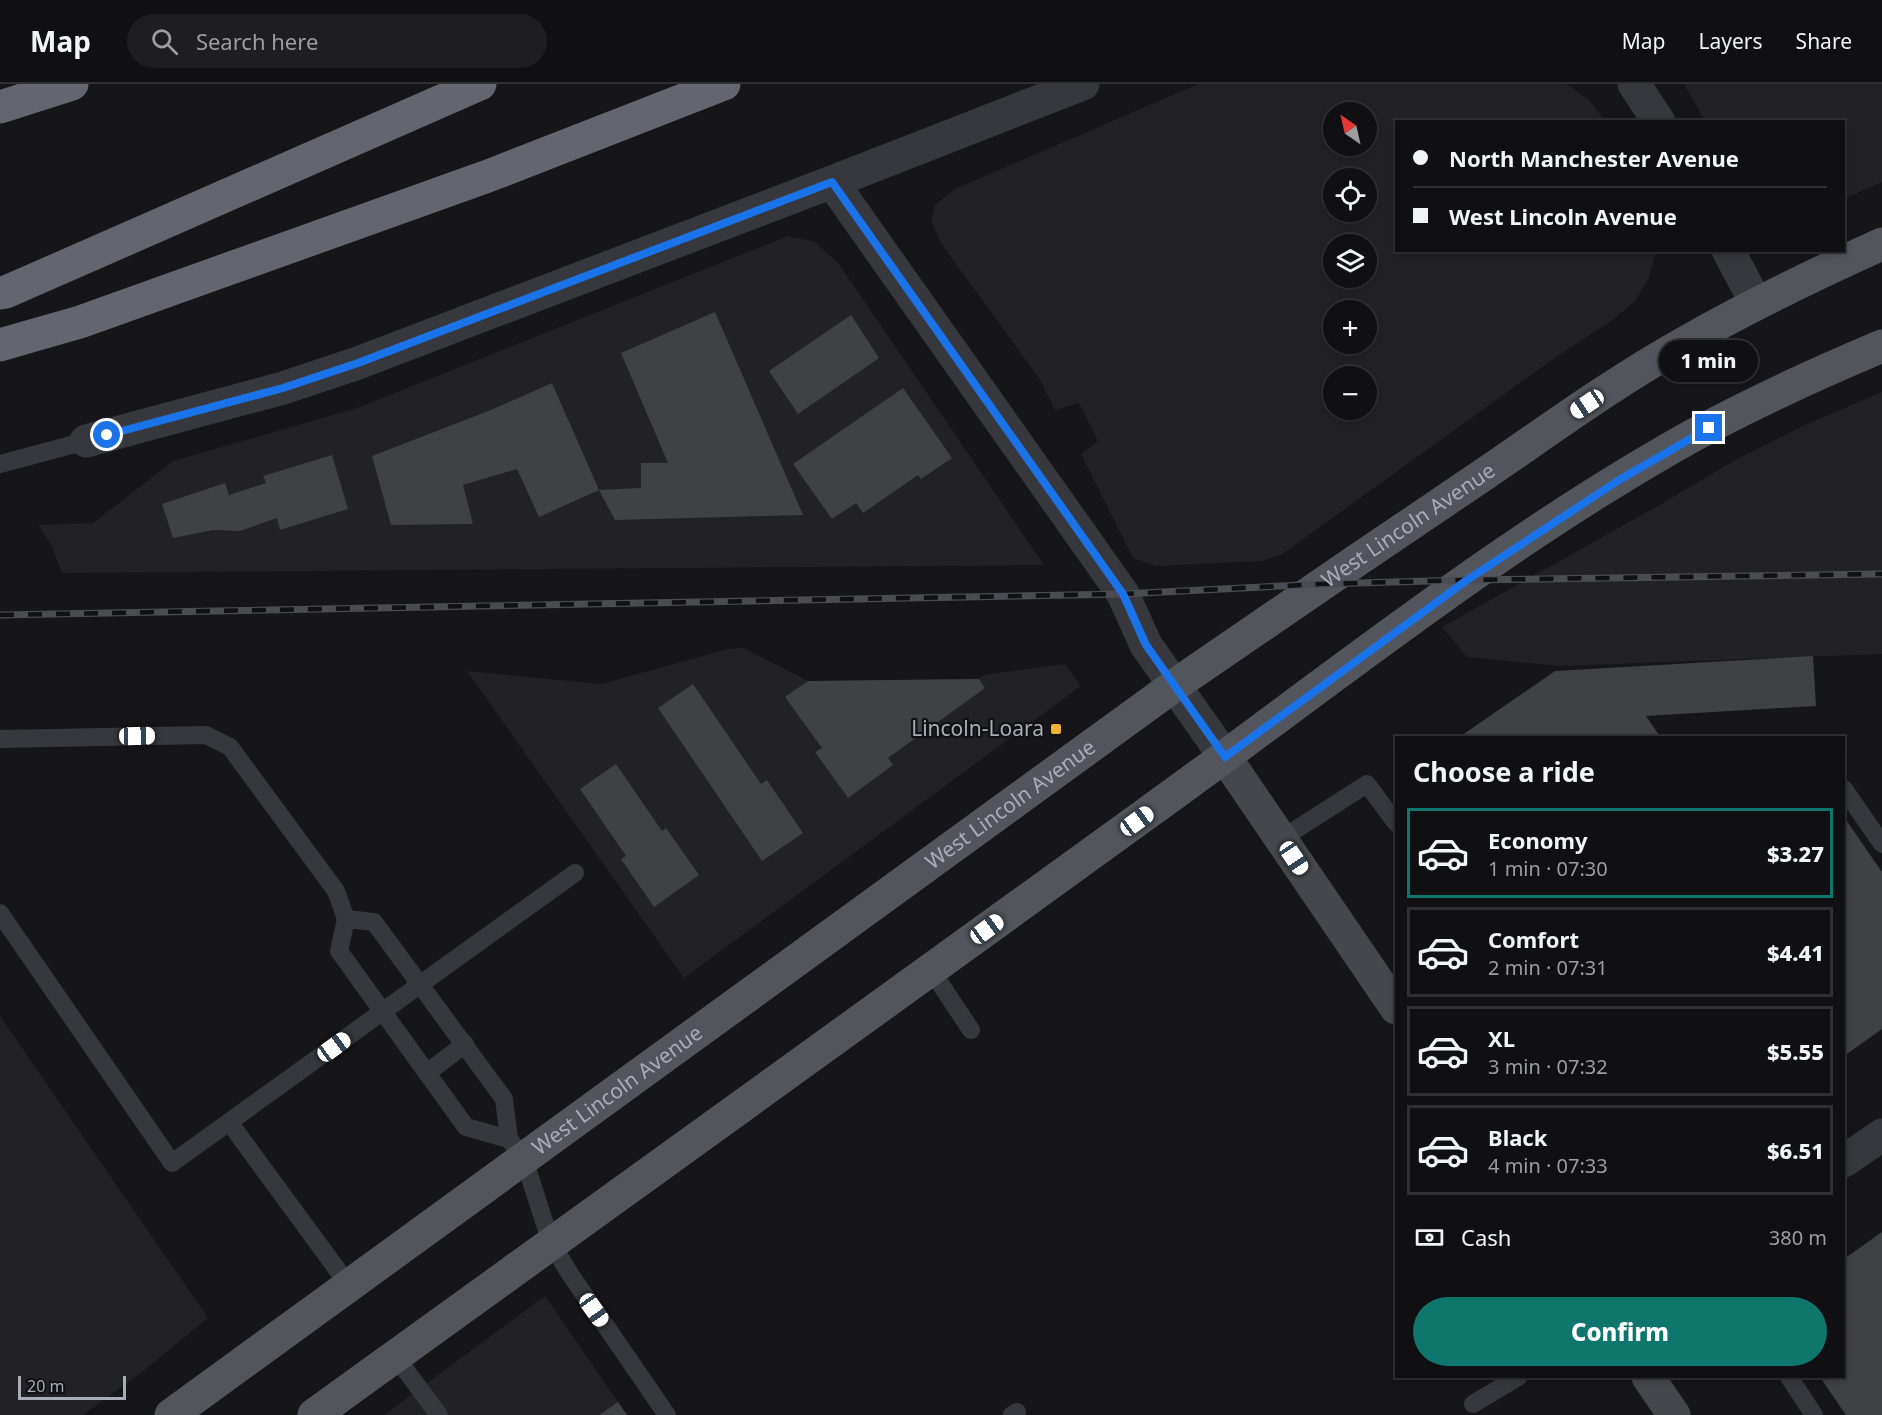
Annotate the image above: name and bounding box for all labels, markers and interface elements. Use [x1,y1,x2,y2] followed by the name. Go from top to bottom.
[127,14,547,68] search box
[30,22,91,60] text: Map
[148,25,181,58] icon: search
[196,26,318,56] text: Search here
[1622,27,1666,55] text: Map
[1699,27,1763,55] text: Layers
[1796,27,1852,55] text: Share
[1323,102,1377,156] north arrow
[1323,102,1377,420] map controls
[1449,143,1739,173] text: North Manchester Avenue
[1323,168,1377,222] button: locate
[1449,201,1677,231] text: West Lincoln Avenue
[1323,234,1377,288] button: layers
[1323,300,1377,354] button: +
[1660,341,1758,383] callout: 1 min
[1681,347,1736,374] text: 1 min
[1323,366,1377,420] button: −
[1567,386,1607,422] car
[1695,414,1722,441] route end
[93,421,120,448] route start
[1316,456,1500,594] street label: West Lincoln Avenue
[911,714,1044,742] place label: Lincoln-Loara
[1049,722,1063,736] marker: Lincoln-Loara
[119,727,155,745] car
[919,732,1101,875] street label: West Lincoln Avenue
[1413,753,1595,790] text: Choose a ride
[1117,803,1157,839] car
[1488,825,1587,855] text: Economy
[1416,826,1470,880] icon: car
[1276,838,1312,878] car
[1767,838,1824,868] text: $3.27
[1488,855,1608,882] text: 1 min · 07:30
[967,911,1007,947] car
[1488,924,1579,954] text: Comfort
[1416,925,1470,979] icon: car
[1767,937,1824,967] text: $4.41
[1488,954,1608,981] text: 2 min · 07:31
[526,1018,708,1161] street label: West Lincoln Avenue
[1488,1023,1515,1053] text: XL
[1416,1024,1470,1078] icon: car
[314,1029,354,1065] car
[1767,1036,1824,1066] text: $5.55
[1488,1053,1608,1080] text: 3 min · 07:32
[1488,1122,1547,1152] text: Black
[1416,1123,1470,1177] icon: car
[1767,1135,1824,1165] text: $6.51
[1488,1152,1608,1179] text: 4 min · 07:33
[1413,1221,1446,1254] icon: cash
[1461,1222,1511,1252] text: Cash
[1769,1224,1827,1251] text: 380 m
[576,1290,612,1330] car
[1413,1297,1827,1366] button: Confirm
[18,1373,126,1400] scale bar
[27,1375,64,1397] text: 20 m

